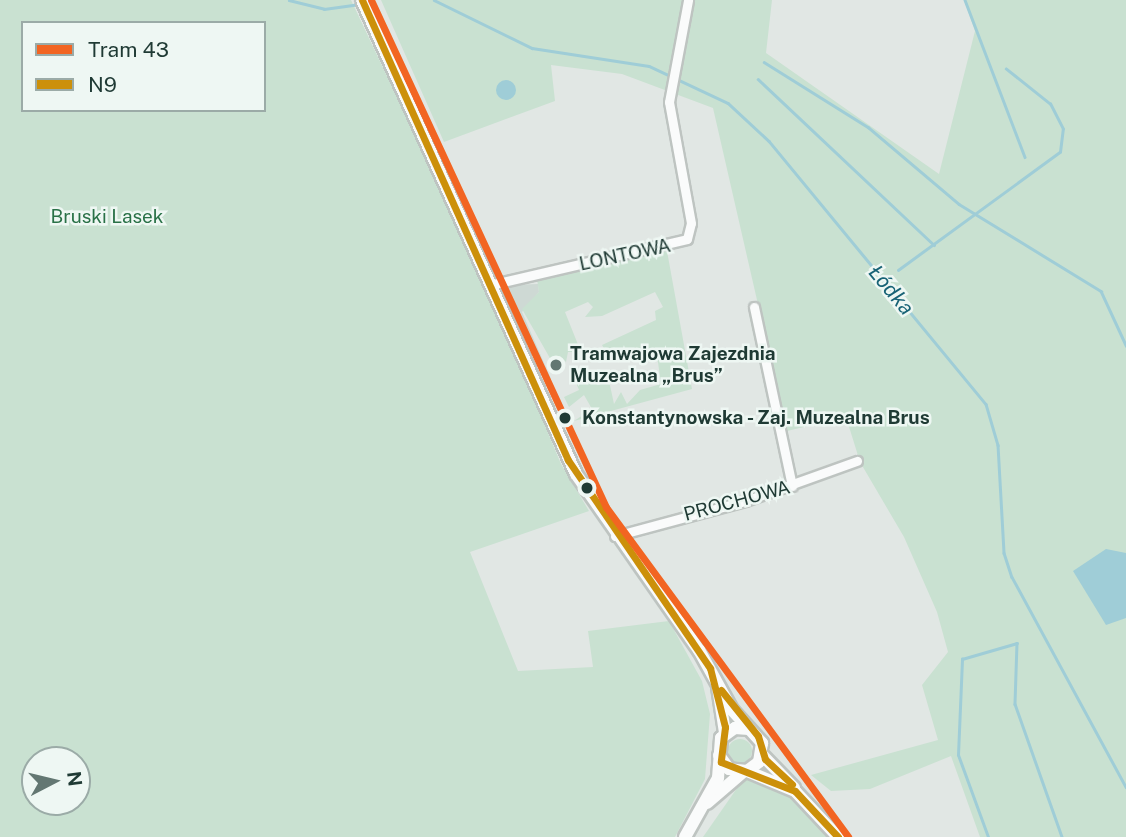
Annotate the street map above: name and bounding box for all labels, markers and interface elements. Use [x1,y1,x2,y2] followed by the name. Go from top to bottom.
[21,21,266,112] legend
[88,37,169,62] text: Tram 43
[88,72,117,97] text: N9
[51,206,163,228] park label: Bruski Lasek
[577,234,673,276] street label: LONTOWA
[863,260,919,320] water label: Łódka
[570,343,776,387] place label: Tramwajowa Zajezdnia Muzealna „Brus”
[548,357,564,373] marker: Tramwajowa Zajezdnia Muzealna „Brus”
[554,407,576,429] marker: Konstantynowska - Zaj. Muzealna Brus
[582,407,932,429] place label: Konstantynowska - Zaj. Muzealna Brus
[681,476,793,526] street label: PROCHOWA
[580,481,594,495] unlabelled marker
[21,746,91,816] north arrow
[63,770,87,787] text: N

